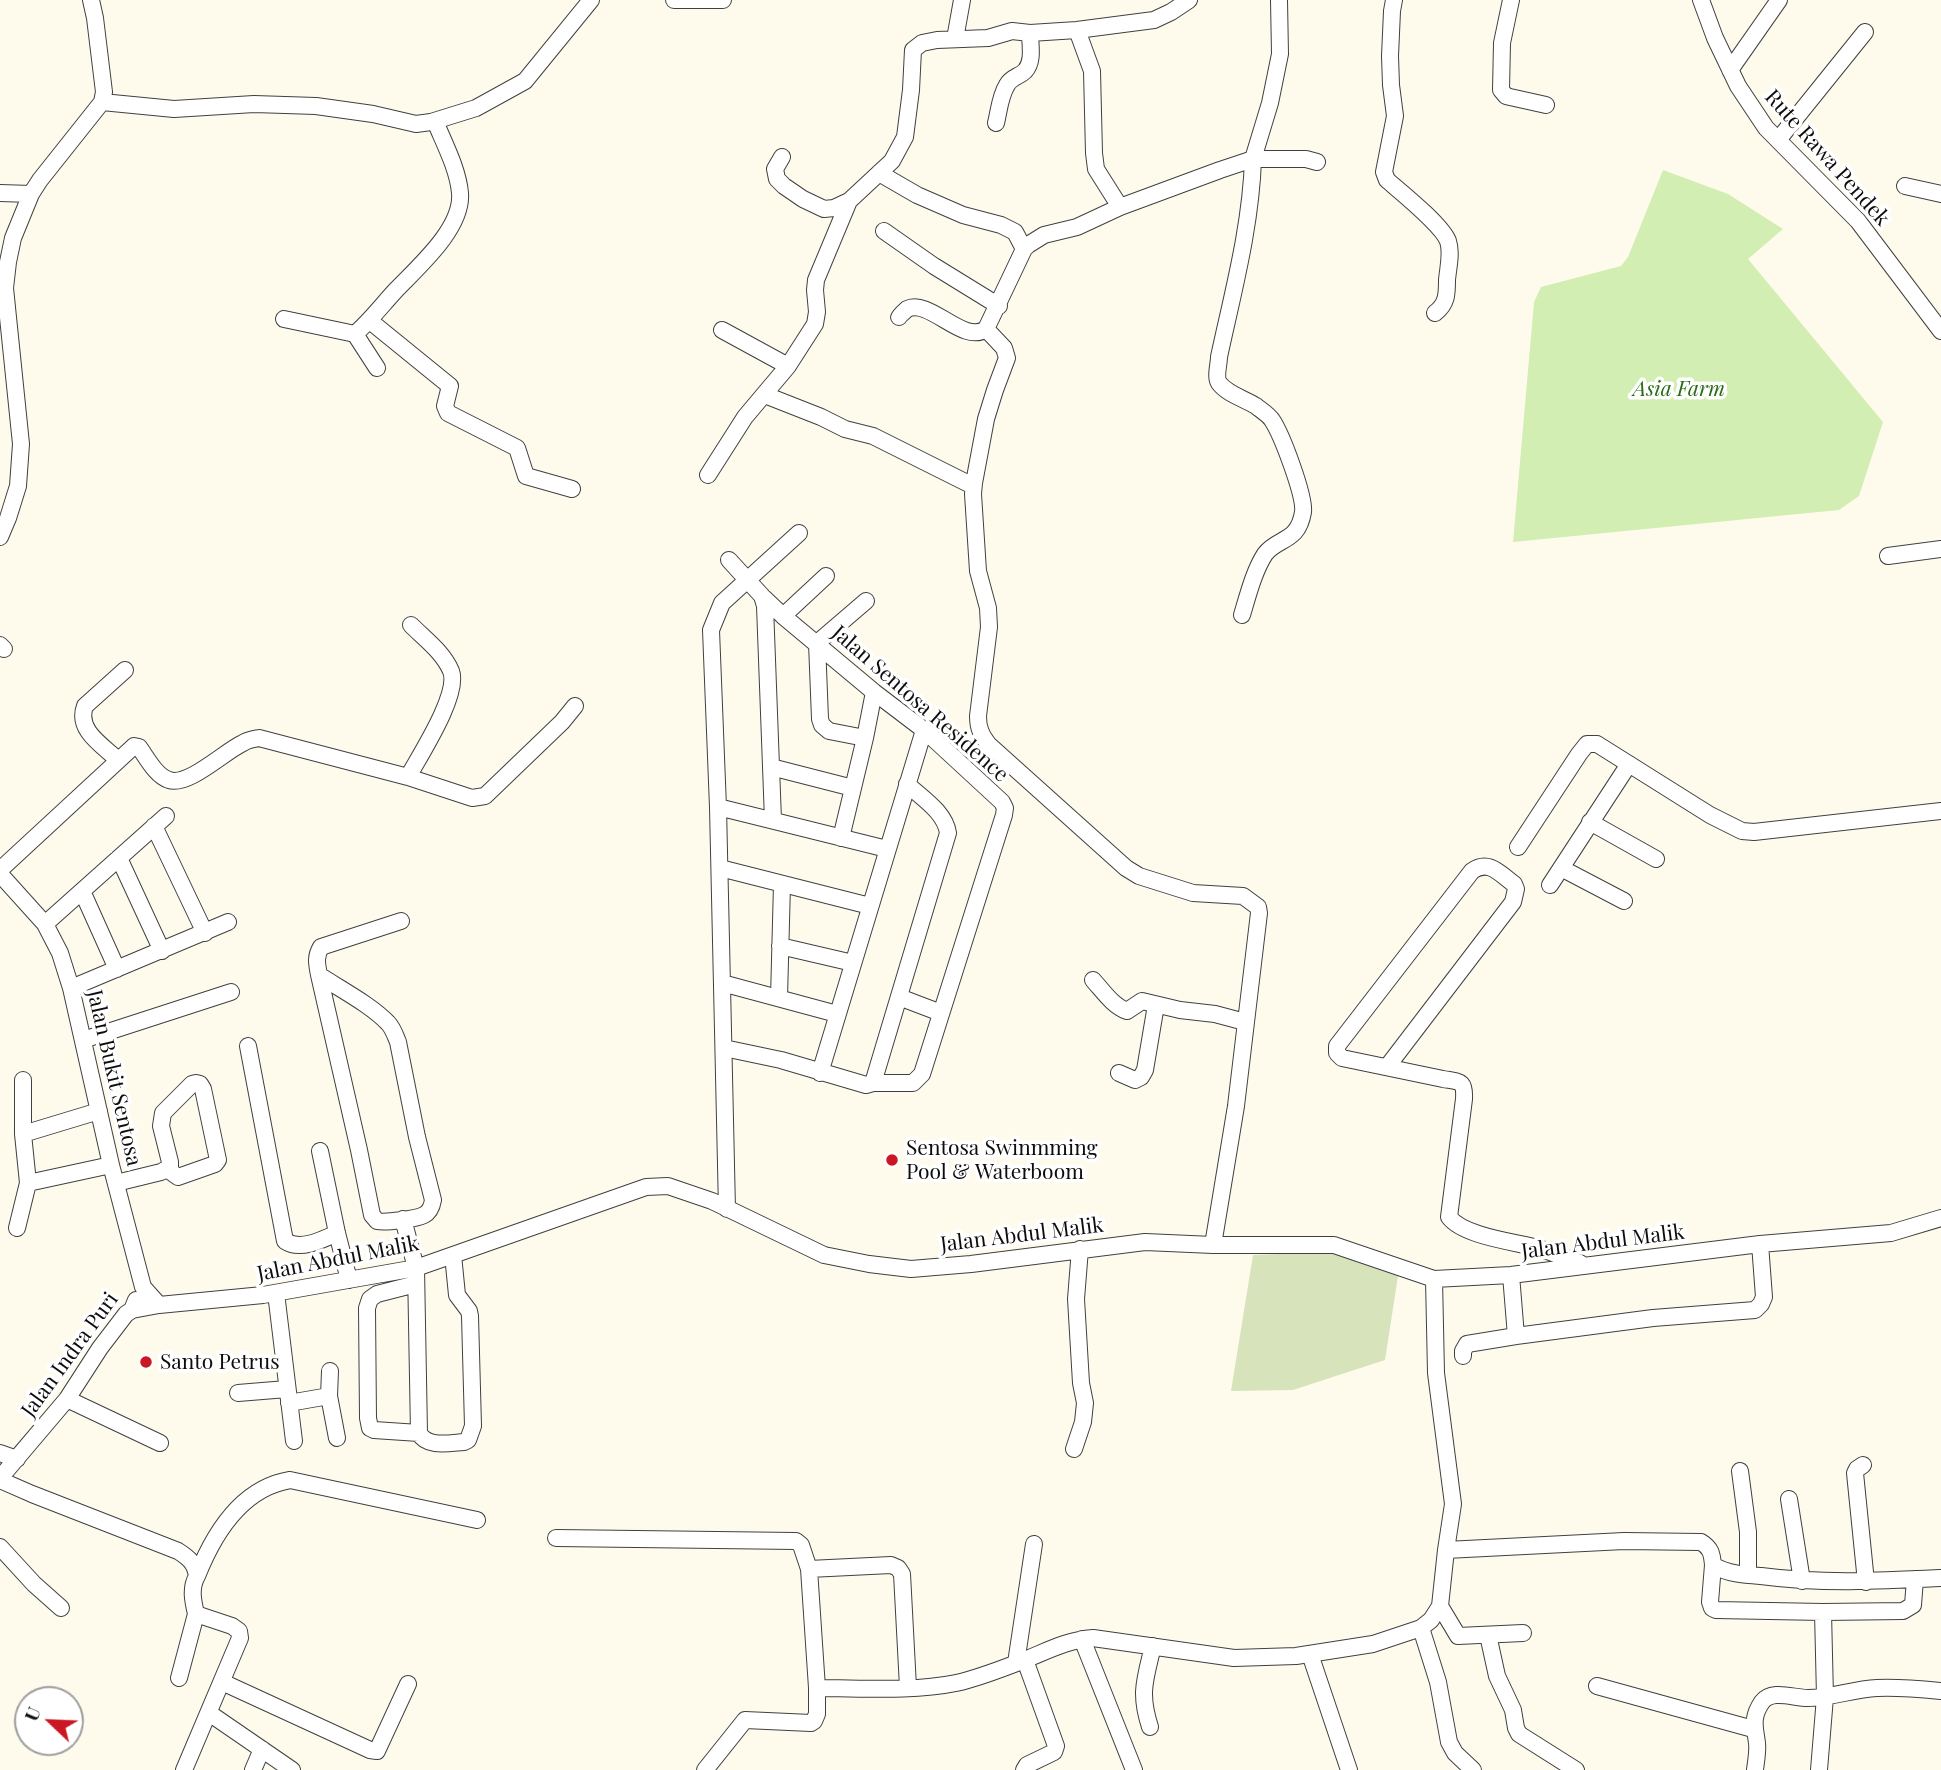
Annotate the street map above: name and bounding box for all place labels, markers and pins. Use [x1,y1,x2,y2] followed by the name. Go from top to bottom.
[906,1135,1098,1185] place label: Sentosa Swinmming Pool & Waterboom
[884,1152,900,1168] marker: Sentosa Swinmming Pool & Waterboom
[160,1349,280,1375] place label: Santo Petrus
[138,1354,154,1370] marker: Santo Petrus

